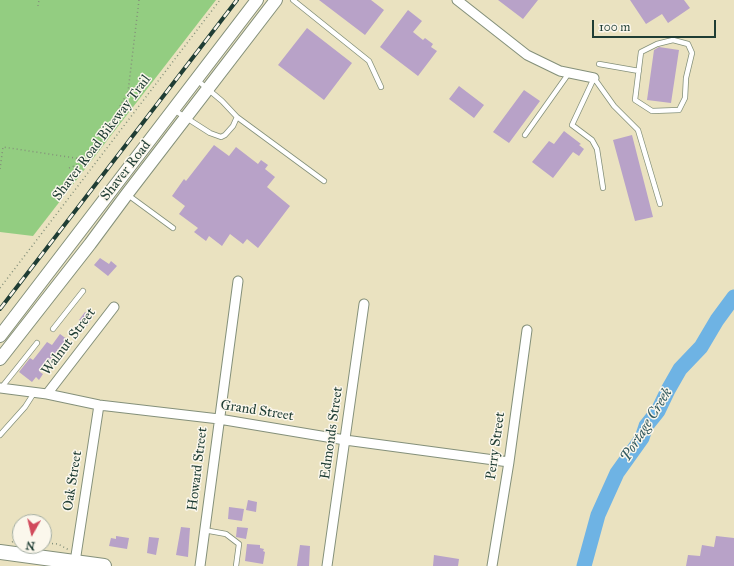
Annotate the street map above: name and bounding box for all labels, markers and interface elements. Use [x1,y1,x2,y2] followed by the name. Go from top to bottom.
[594,12,718,38] scale bar
[599,20,630,34] text: 100 m
[49,72,155,204] street label: Shaver Road Bikeway Trail
[97,137,155,205] street label: Shaver Road
[38,305,100,379] street label: Walnut Street
[617,385,677,465] water label: Portage Creek
[317,386,347,480] street label: Edmonds Street
[219,397,295,425] street label: Grand Street
[483,411,509,481] street label: Perry Street
[185,426,211,512] street label: Howard Street
[60,450,86,512] street label: Oak Street
[12,514,52,554] north arrow
[25,538,36,552] text: N

